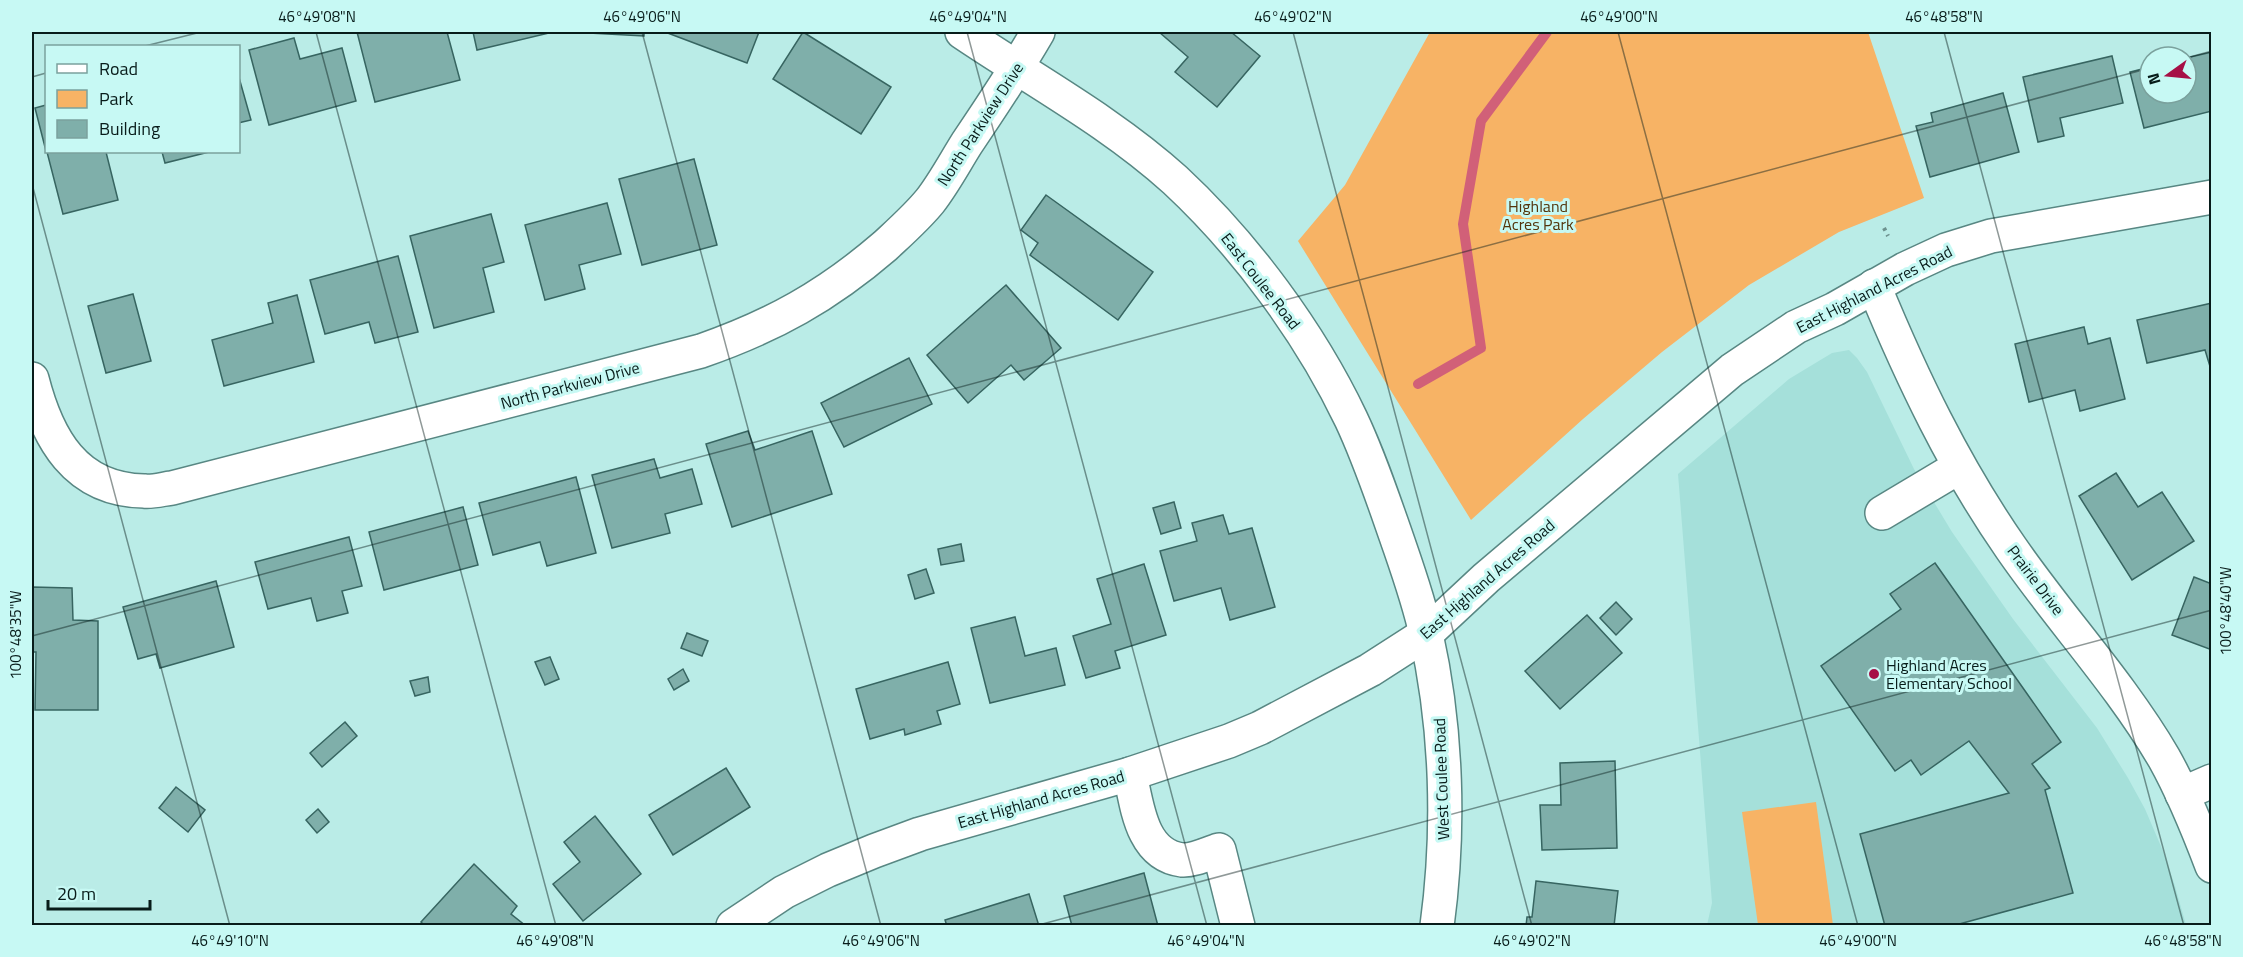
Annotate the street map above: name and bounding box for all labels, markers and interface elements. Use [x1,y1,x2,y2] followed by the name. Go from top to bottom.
[278,5,356,28] text: 46°49'08"N
[603,5,681,28] text: 46°49'06"N
[929,5,1007,28] text: 46°49'04"N
[1254,5,1332,28] text: 46°49'02"N
[1580,5,1658,28] text: 46°49'00"N
[1905,5,1983,28] text: 46°48'58"N
[45,45,240,153] legend
[2138,45,2198,105] north arrow
[99,55,138,82] text: Road
[931,58,1029,190] street label: North Parkview Drive
[2140,70,2167,87] text: N
[99,85,134,112] text: Park
[99,115,160,142] text: Building
[1502,194,1574,236] park label: Highland Acres Park
[1216,228,1306,334] street label: East Coulee Road
[1792,239,1956,339] street label: East Highland Acres Road
[498,355,642,415] street label: North Parkview Drive
[1414,513,1560,645] street label: East Highland Acres Road
[2002,540,2070,620] street label: Prairie Drive
[2214,566,2237,656] text: 100°48'40"W
[4,590,27,680] text: 100°48'35"W
[1886,653,2012,695] place label: Highland Acres Elementary School
[1867,667,1881,681] marker: Highland Acres Elementary School
[1427,718,1455,840] street label: West Coulee Road
[955,764,1127,834] street label: East Highland Acres Road
[48,873,150,911] scale bar
[57,880,96,907] text: 20 m
[191,929,269,952] text: 46°49'10"N
[516,929,594,952] text: 46°49'08"N
[842,929,920,952] text: 46°49'06"N
[1167,929,1245,952] text: 46°49'04"N
[1493,929,1571,952] text: 46°49'02"N
[1819,929,1897,952] text: 46°49'00"N
[2144,929,2222,952] text: 46°48'58"N

